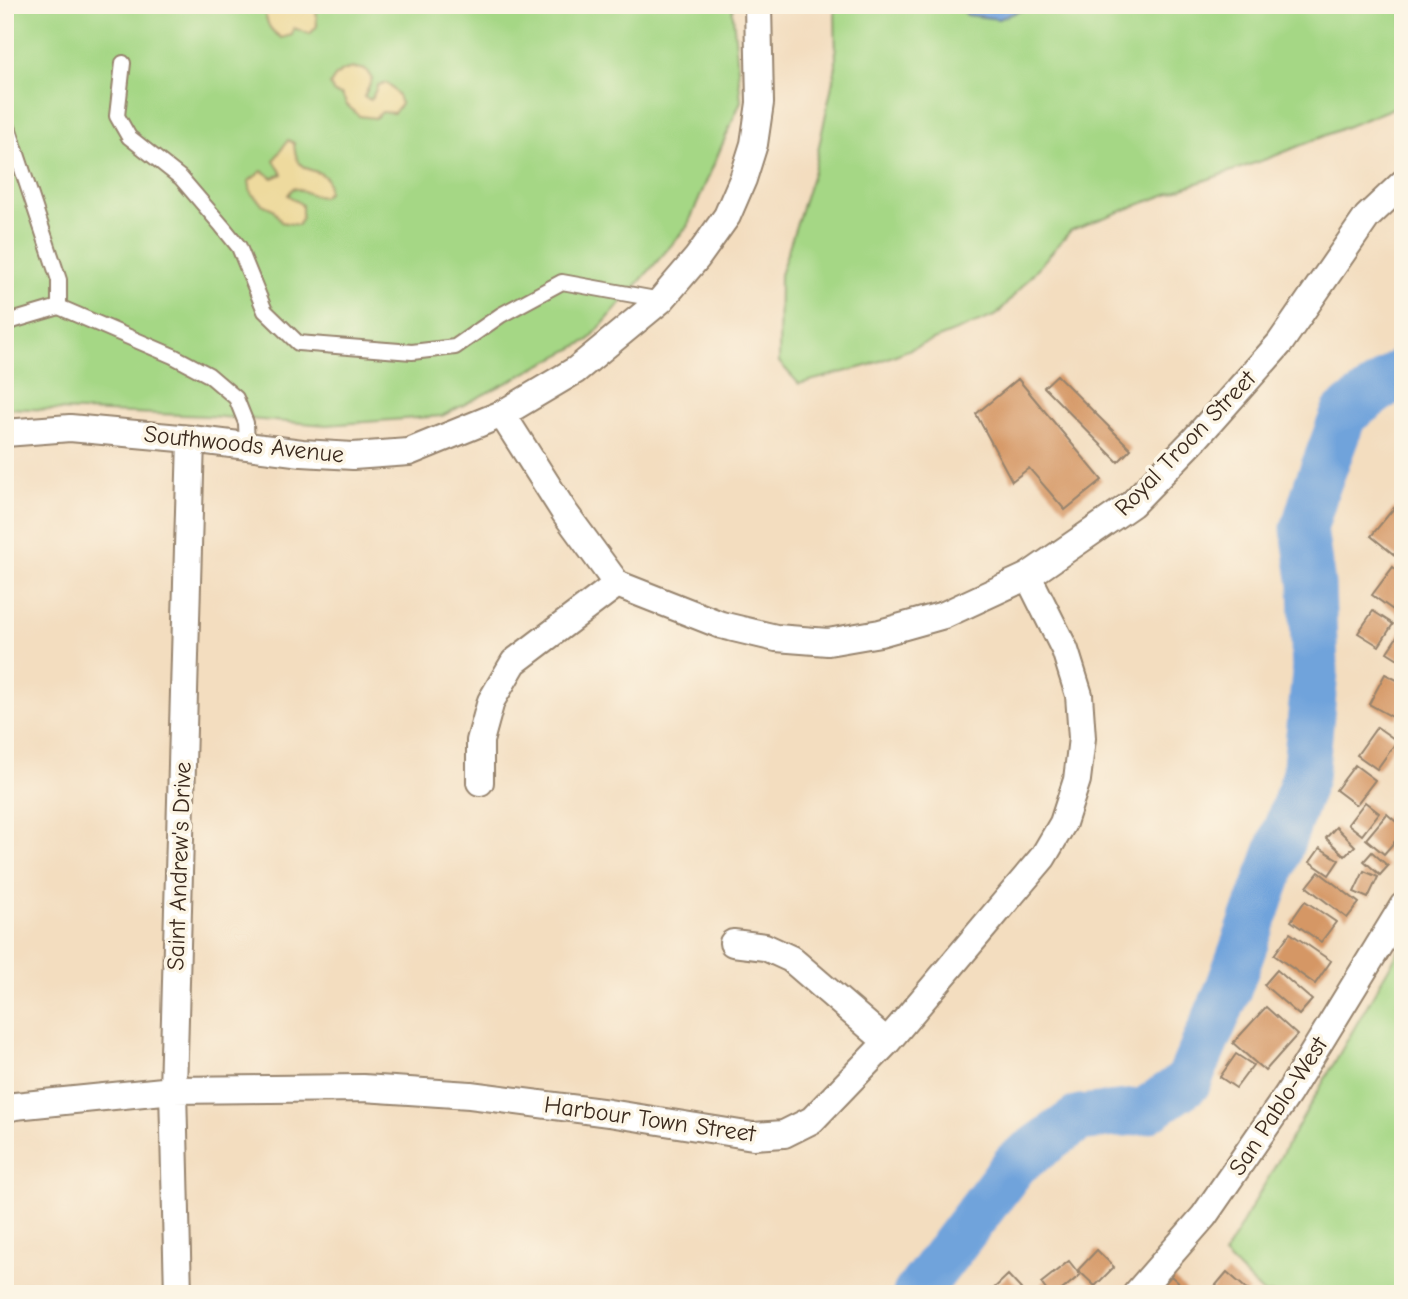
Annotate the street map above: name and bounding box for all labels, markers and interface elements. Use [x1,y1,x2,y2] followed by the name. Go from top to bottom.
[1109,364,1262,521] street label: Royal Troon Street
[143,420,345,468] street label: Southwoods Avenue
[161,761,197,971] street label: Saint Andrew's Drive
[1223,1031,1334,1181] street label: San Pablo-West
[543,1090,759,1148] street label: Harbour Town Street

